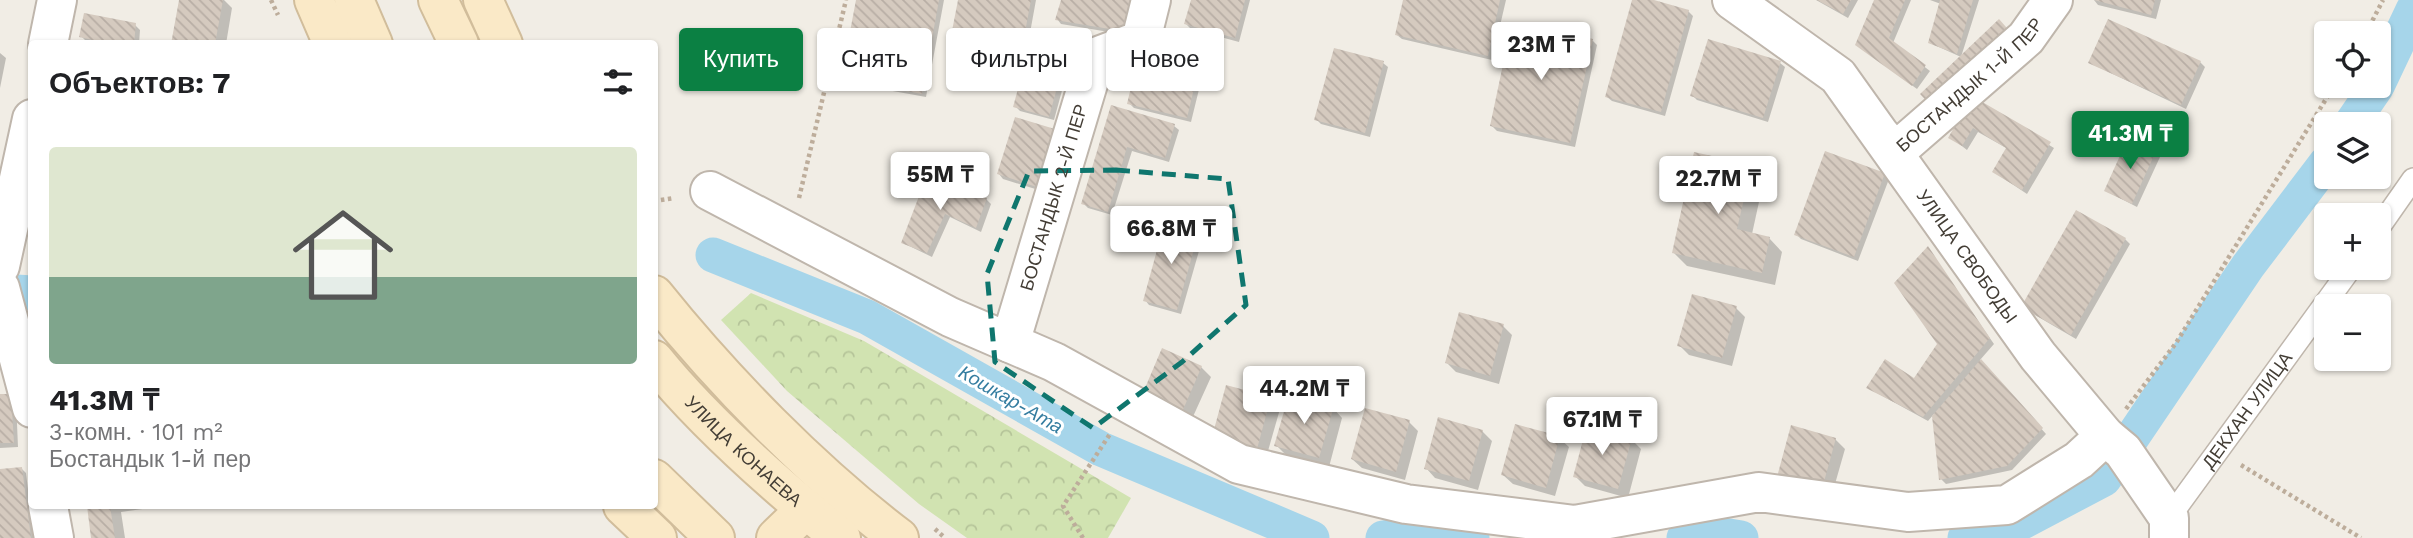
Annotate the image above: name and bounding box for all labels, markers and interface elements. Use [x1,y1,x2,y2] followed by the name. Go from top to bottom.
[1892,14,2047,156] street label: БОСТАНДЫК 1-Й ПЕР
[2314,21,2391,371] map controls
[2314,21,2391,98] button: locate
[1492,22,1590,82] pin: 23M ₸
[679,28,803,91] chip: Купить
[817,28,932,91] chip: Снять
[946,28,1092,91] chip: Фильтры
[1106,28,1224,91] chip: Новое
[1507,31,1575,58] text: 23M ₸
[599,63,637,101] icon: filters
[49,65,231,100] text: Объектов: 7
[1015,102,1091,293] street label: БОСТАНДЫК 2-Й ПЕР
[2065,111,2195,171] pin: 41.3M ₸
[2314,112,2391,189] button: layers
[2088,120,2172,147] text: 41.3M ₸
[891,152,989,212] pin: 55M ₸
[1653,156,1783,216] pin: 22.7M ₸
[907,161,973,188] text: 55M ₸
[1675,165,1761,192] text: 22.7M ₸
[1912,185,2022,327] street label: УЛИЦА СВОБОДЫ
[280,192,406,318] icon: home
[2314,203,2391,280] button: +
[1106,206,1236,266] pin: 66.8M ₸
[1126,215,1216,242] text: 66.8M ₸
[2314,294,2391,371] button: −
[2198,348,2296,472] street label: ДЕКХАН УЛИЦА
[955,360,1067,438] water label: Кошкар-Ата
[1239,366,1369,426] pin: 44.2M ₸
[1259,375,1349,402] text: 44.2M ₸
[49,382,159,417] text: 41.3M ₸
[681,392,806,511] street label: УЛИЦА КОНАЕВА
[1537,398,1667,457] pin: 67.1M ₸
[1562,406,1642,433] text: 67.1M ₸
[49,419,223,446] text: 3-комн. · 101 m²
[49,446,251,473] text: Бостандык 1-й пер

